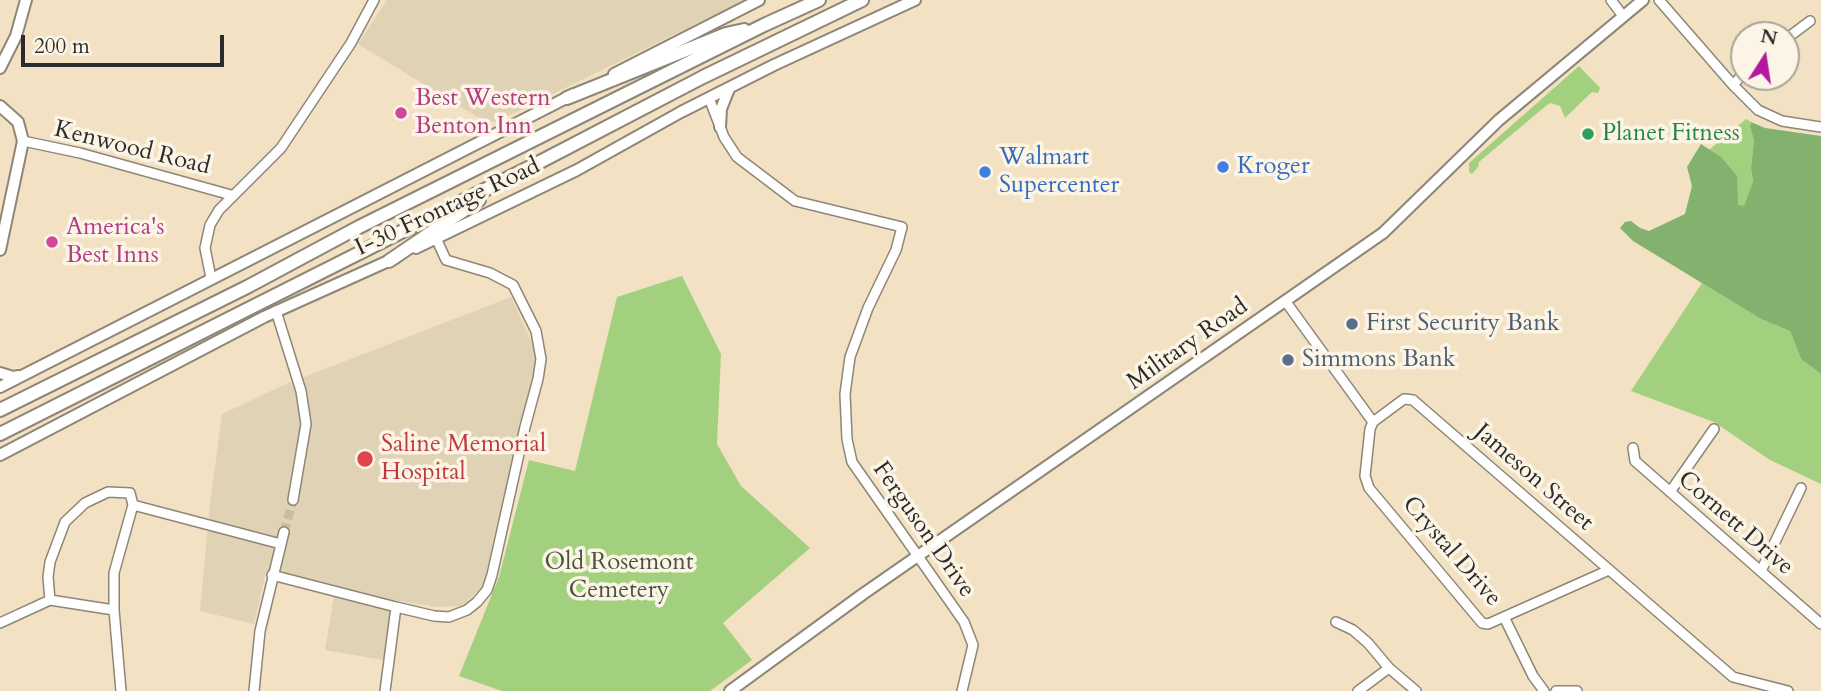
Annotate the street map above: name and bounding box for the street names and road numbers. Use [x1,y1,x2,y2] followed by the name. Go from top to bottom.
[51,116,213,182] street label: Kenwood Road
[351,153,545,263] street label: I-30 Frontage Road
[1122,293,1254,397] street label: Military Road
[1468,418,1598,538] street label: Jameson Street
[866,457,980,603] street label: Ferguson Drive
[1671,466,1799,582] street label: Cornett Drive
[1395,491,1507,613] street label: Crystal Drive

